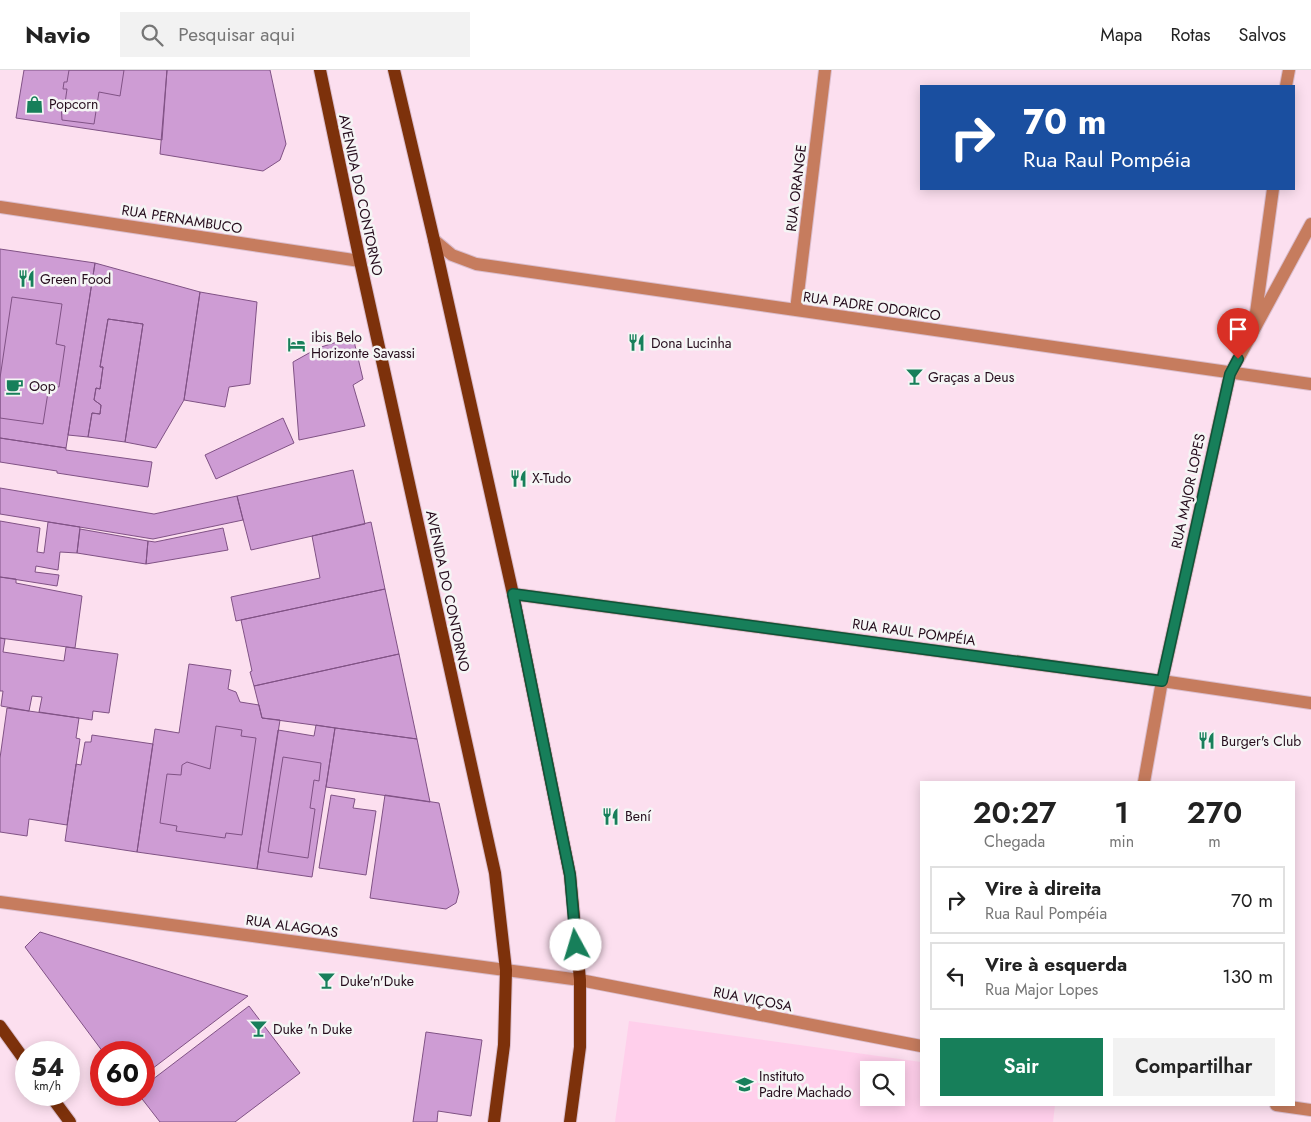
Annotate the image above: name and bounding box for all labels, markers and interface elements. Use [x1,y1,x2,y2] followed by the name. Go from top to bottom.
[120,12,470,57] search box
[25,17,90,52] text: Navio
[138,21,166,49] icon: search
[178,21,295,48] text: Pesquisar aqui
[1100,22,1142,48] text: Mapa
[1170,22,1211,48] text: Rotas
[1239,22,1286,48] text: Salvos
[25,94,45,114] shop icon: Popcorn
[49,94,98,114] place label: Popcorn
[1023,97,1106,147] text: 70 m
[940,105,1005,170] icon: right
[334,112,388,278] street label: AVENIDA DO CONTORNO
[781,143,811,233] street label: RUA ORANGE
[1023,143,1191,175] text: Rua Raul Pompéia
[120,200,244,238] street label: RUA PERNAMBUCO
[16,269,36,289] restaurant icon: Green Food
[40,269,111,289] place label: Green Food
[802,286,942,326] street label: RUA PADRE ODORICO
[1217,308,1259,359] pin
[1224,315,1252,343] icon: arrive
[311,327,415,363] place label: ibis Belo Horizonte Savassi
[627,333,647,353] restaurant icon: Dona Lucinha
[651,333,732,353] place label: Dona Lucinha
[287,335,307,355] hotel icon: ibis Belo Horizonte Savassi
[904,367,924,387] bar icon: Graças a Deus
[928,367,1015,387] place label: Graças a Deus
[5,376,25,396] cafe icon: Oop
[29,376,56,396] place label: Oop
[1166,431,1210,550] street label: RUA MAJOR LOPES
[508,468,528,488] restaurant icon: X-Tudo
[532,468,571,488] place label: X-Tudo
[421,508,475,674] street label: AVENIDA DO CONTORNO
[851,613,978,651] street label: RUA RAUL POMPÉIA
[1197,731,1217,751] restaurant icon: Burger's Club
[1221,731,1301,751] place label: Burger's Club
[973,791,1057,834] text: 20:27
[1114,791,1129,834] text: 1
[1187,791,1242,834] text: 270
[601,806,621,826] restaurant icon: Bení
[625,806,652,826] place label: Bení
[984,830,1045,853] text: Chegada
[1109,830,1134,853] text: min
[1208,830,1221,853] text: m
[985,875,1101,902] text: Vire à direita
[942,886,970,914] icon: right
[1231,887,1273,914] text: 70 m
[985,902,1107,925] text: Rua Raul Pompéia
[244,910,340,942] street label: RUA ALAGOAS
[549,918,601,970] position arrow
[985,951,1127,978] text: Vire à esquerda
[942,962,970,990] icon: left
[1222,963,1273,990] text: 130 m
[316,971,336,991] bar icon: Duke'n'Duke
[340,971,414,991] place label: Duke'n'Duke
[985,978,1098,1001] text: Rua Major Lopes
[712,982,795,1017] street label: RUA VIÇOSA
[249,1019,269,1039] bar icon: Duke 'n Duke
[273,1019,352,1039] place label: Duke 'n Duke
[940,1038,1103,1096] button: Sair
[1113,1038,1275,1096] button: Compartilhar
[90,1041,155,1106] speed limit sign: 60
[31,1049,64,1085] text: 54
[860,1061,905,1106] map controls
[860,1061,905,1106] button: search
[759,1066,852,1102] place label: Instituto Padre Machado
[735,1074,755,1094] school or university icon: Instituto Padre Machado
[34,1077,61,1095] text: km/h

